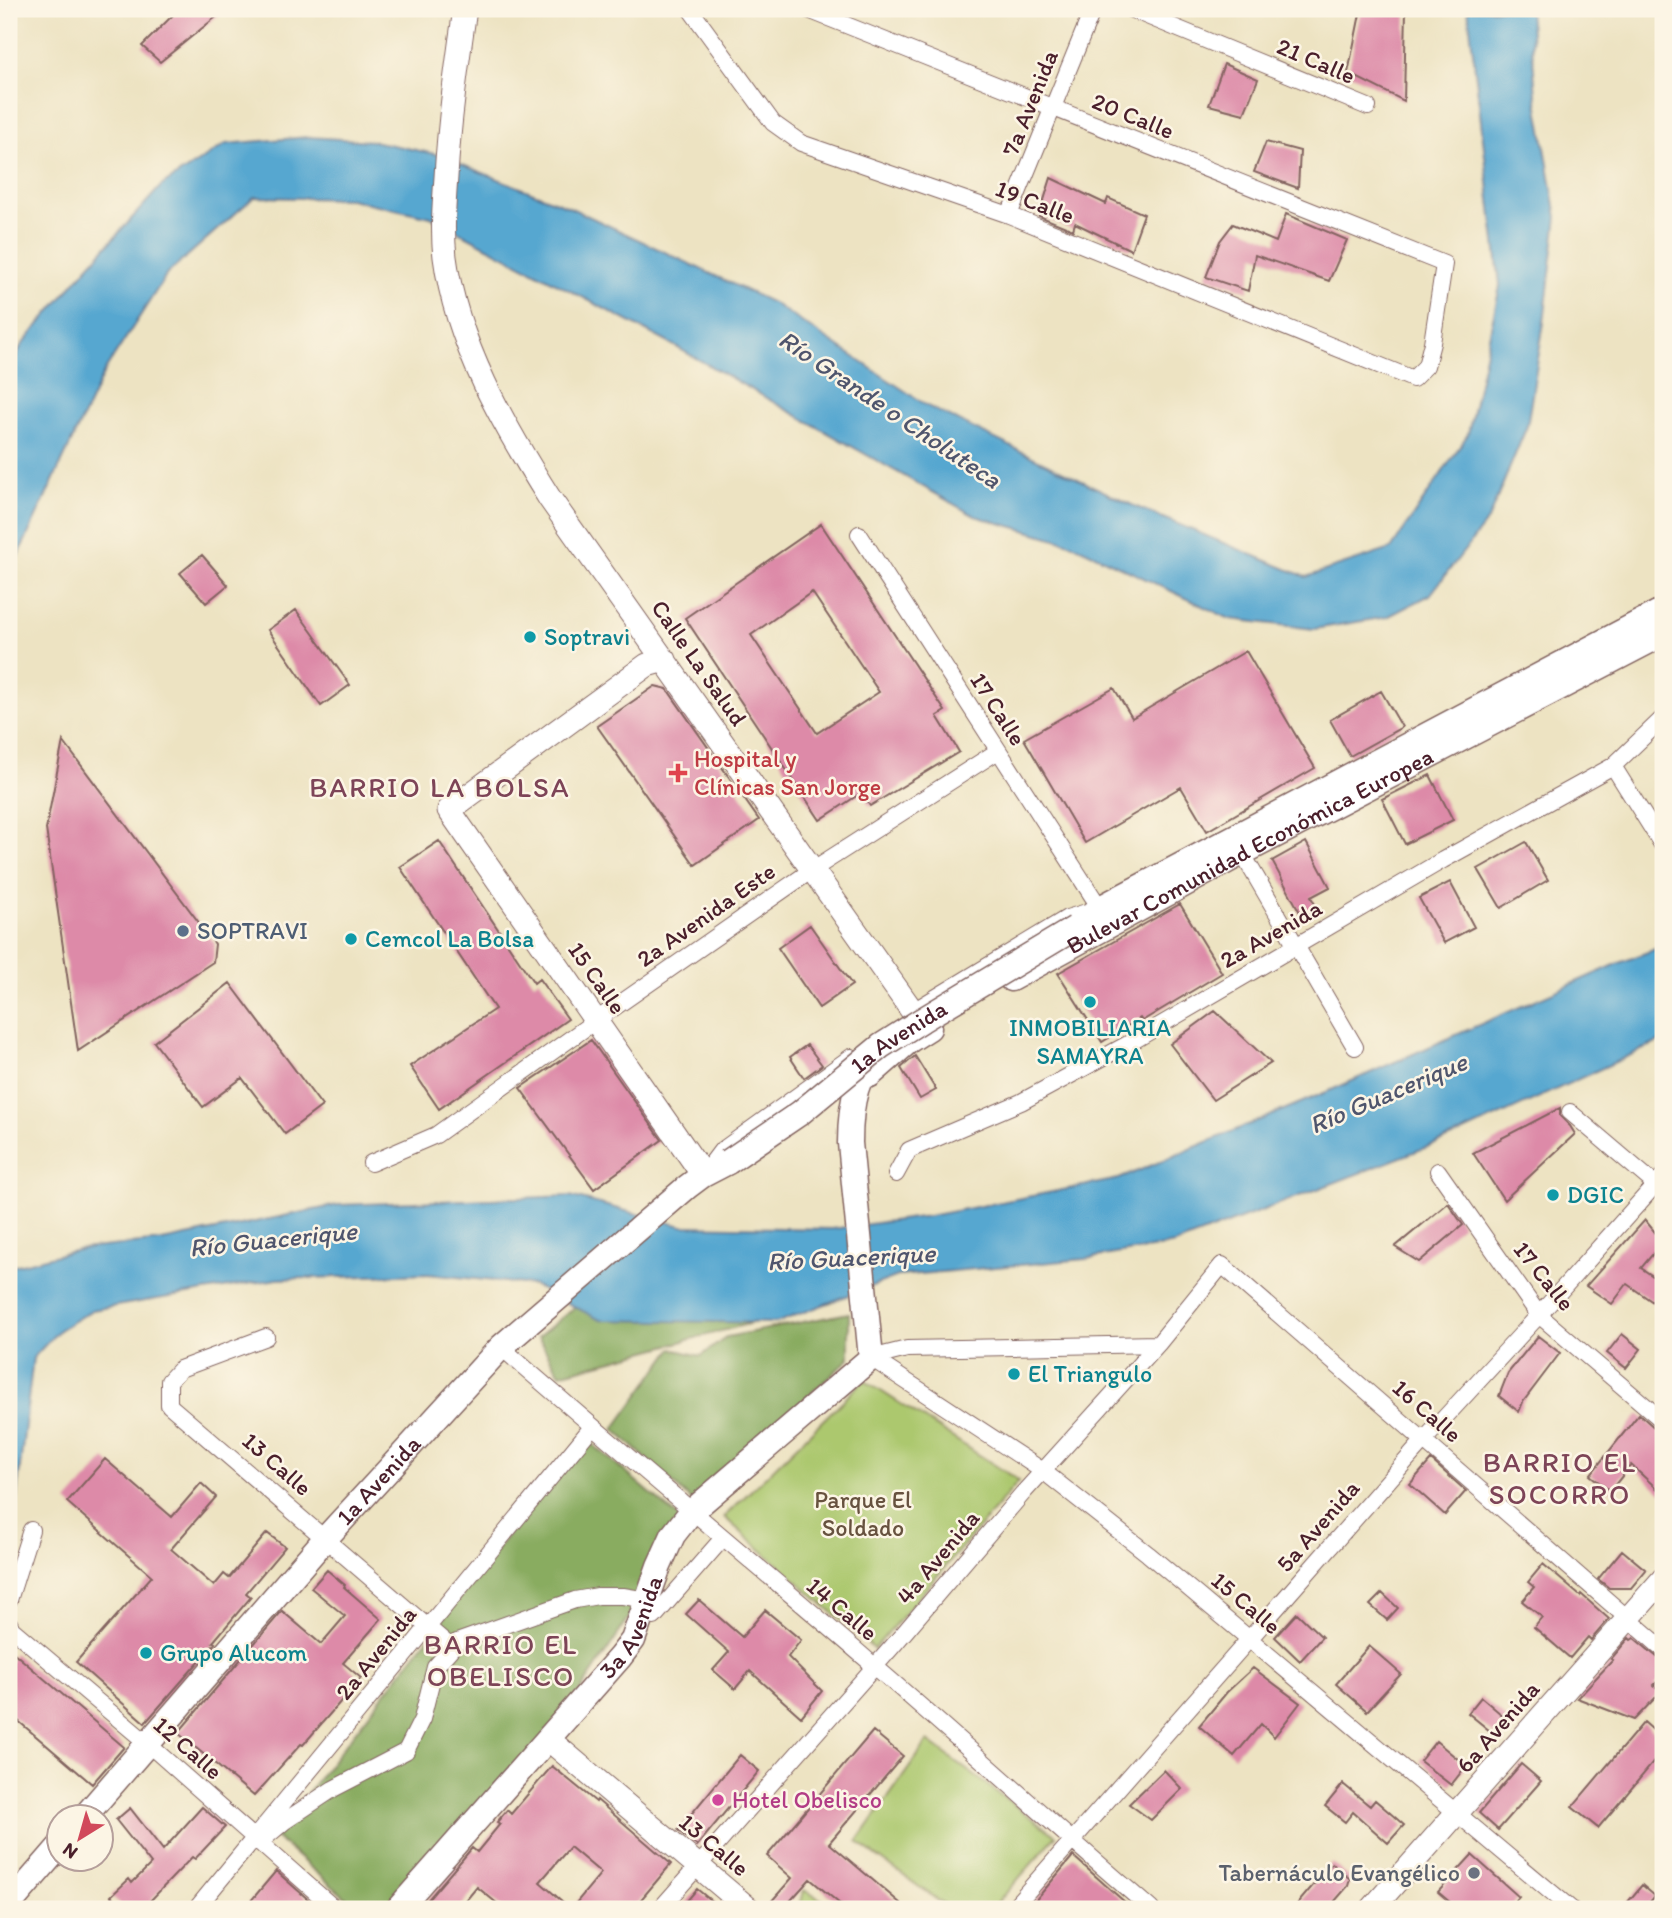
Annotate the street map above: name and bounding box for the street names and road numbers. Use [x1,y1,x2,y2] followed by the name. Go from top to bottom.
[1273,31,1360,90] street label: 21 Calle
[995,45,1064,160] street label: 7a Avenida
[1088,86,1178,145] street label: 20 Calle
[992,173,1079,230] street label: 19 Calle
[645,594,754,731] street label: Calle La Salud
[964,667,1033,751] street label: 17 Calle
[1061,741,1438,960] street label: Bulevar Comunidad Económica Europea
[631,856,780,973] street label: 2a Avenida Este
[1215,893,1327,974] street label: 2a Avenida
[562,936,633,1020] street label: 15 Calle
[844,993,953,1080] street label: 1a Avenida
[1508,1235,1581,1316] street label: 17 Calle
[1387,1373,1468,1449] street label: 16 Calle
[237,1426,318,1502] street label: 13 Calle
[330,1429,427,1531] street label: 1a Avenida
[1270,1473,1366,1578] street label: 5a Avenida
[890,1503,986,1610] street label: 4a Avenida
[1206,1565,1287,1640] street label: 15 Calle
[593,1571,669,1685] street label: 3a Avenida
[801,1571,884,1647] street label: 14 Calle
[329,1599,423,1706] street label: 2a Avenida
[1450,1674,1546,1779] street label: 6a Avenida
[148,1710,229,1785] street label: 12 Calle
[673,1807,755,1882] street label: 13 Calle

